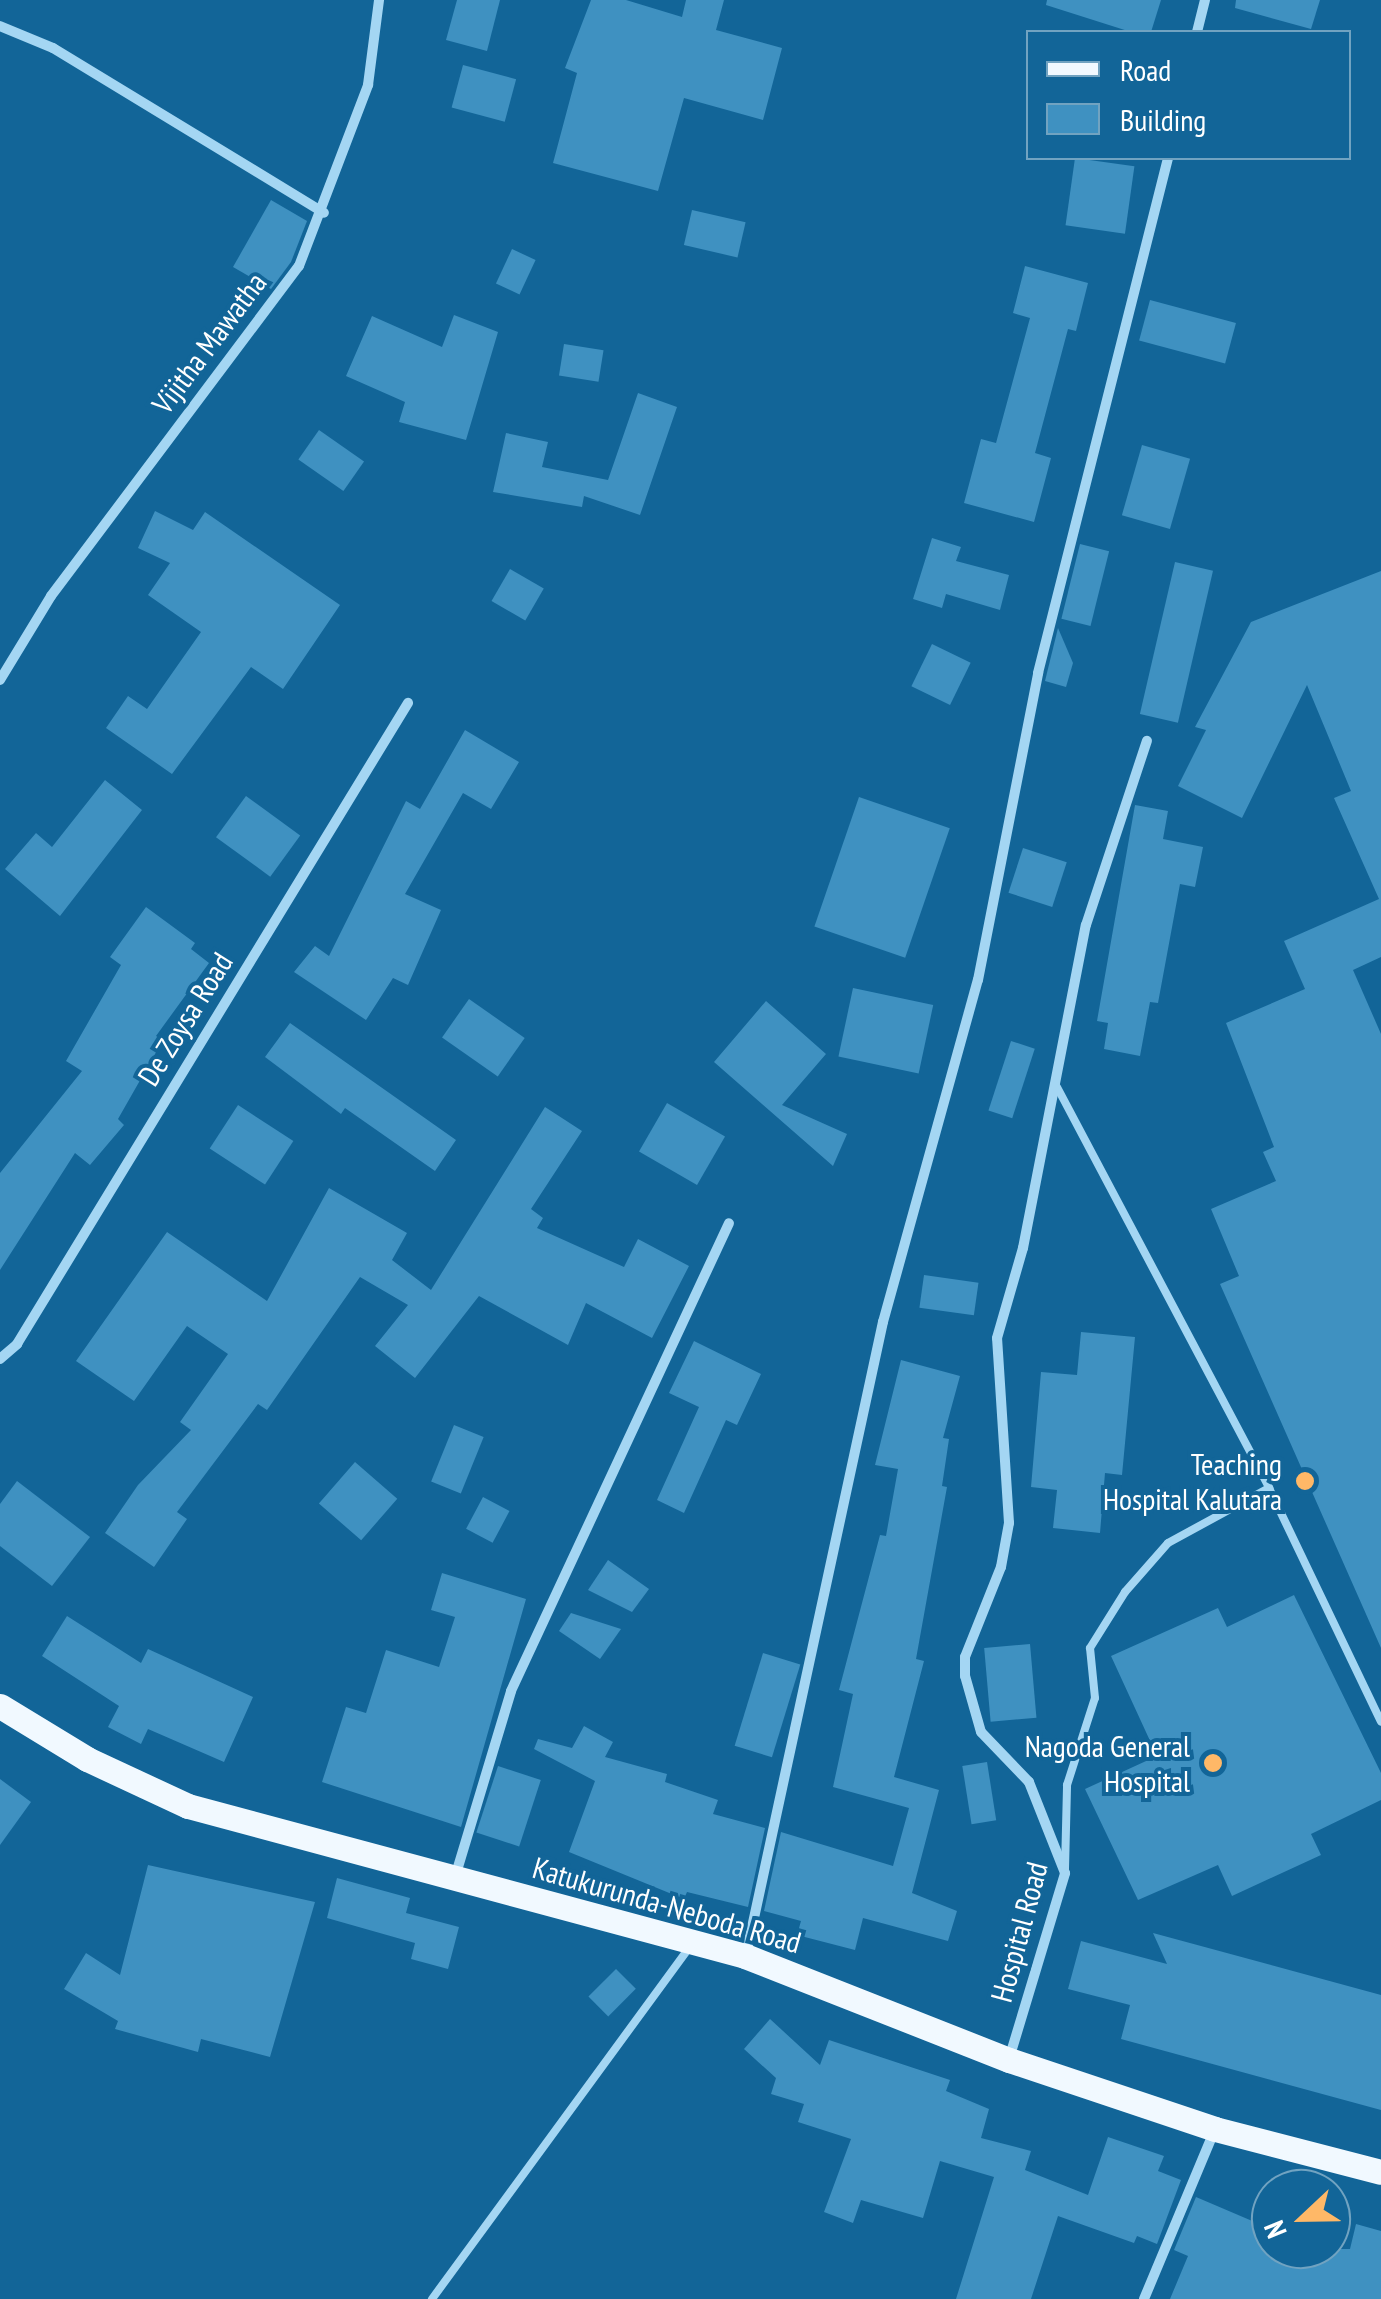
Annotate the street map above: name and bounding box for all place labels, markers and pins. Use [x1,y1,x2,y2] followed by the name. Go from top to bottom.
[1103,1446,1282,1516] place label: Teaching Hospital Kalutara
[1292,1468,1318,1494] marker: Teaching Hospital Kalutara
[1025,1728,1190,1798] place label: Nagoda General Hospital
[1200,1750,1226,1776] marker: Nagoda General Hospital

